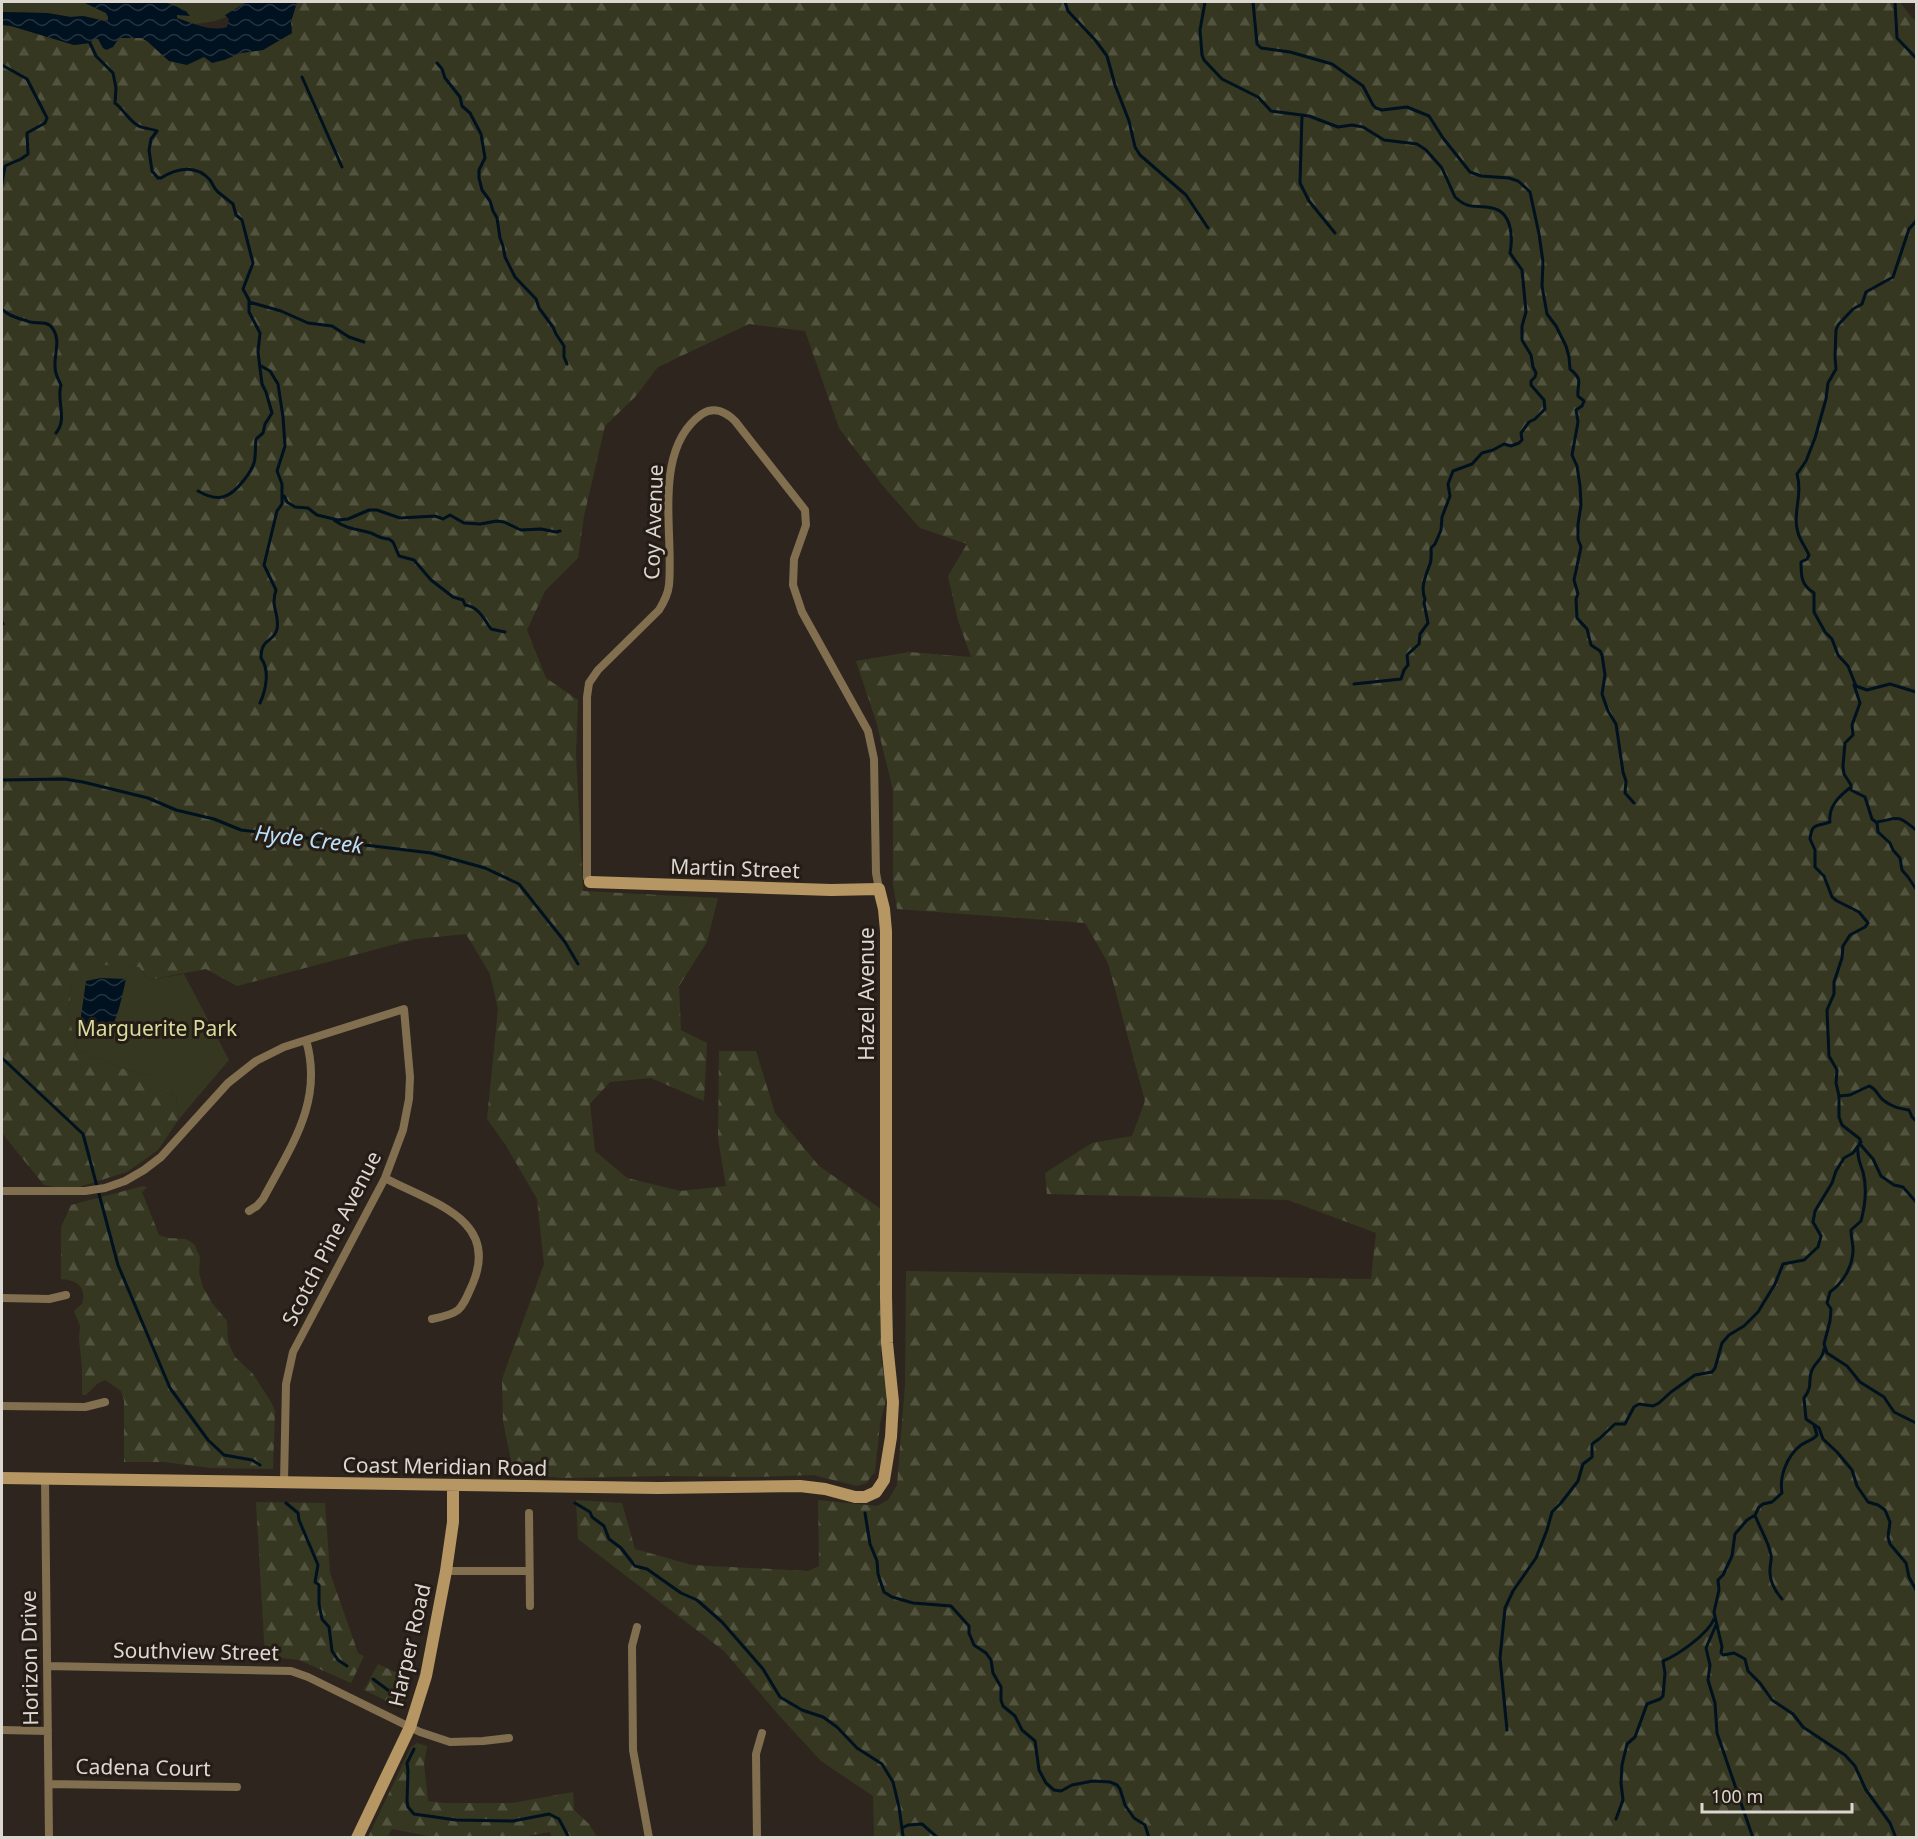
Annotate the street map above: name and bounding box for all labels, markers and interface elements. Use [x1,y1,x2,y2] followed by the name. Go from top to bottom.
[637,464,669,580] street label: Coy Avenue
[253,816,366,860] water label: Hyde Creek
[670,852,801,884] street label: Martin Street
[852,927,880,1061] street label: Hazel Avenue
[77,1014,238,1042] park label: Marguerite Park
[275,1146,387,1330] street label: Scotch Pine Avenue
[342,1450,548,1482] street label: Coast Meridian Road
[381,1581,437,1709] street label: Harper Road
[14,1590,44,1726] street label: Horizon Drive
[113,1636,280,1666] street label: Southview Street
[75,1752,211,1782] street label: Cadena Court
[1702,1776,1852,1814] scale bar
[1711,1784,1763,1808] text: 100 m

